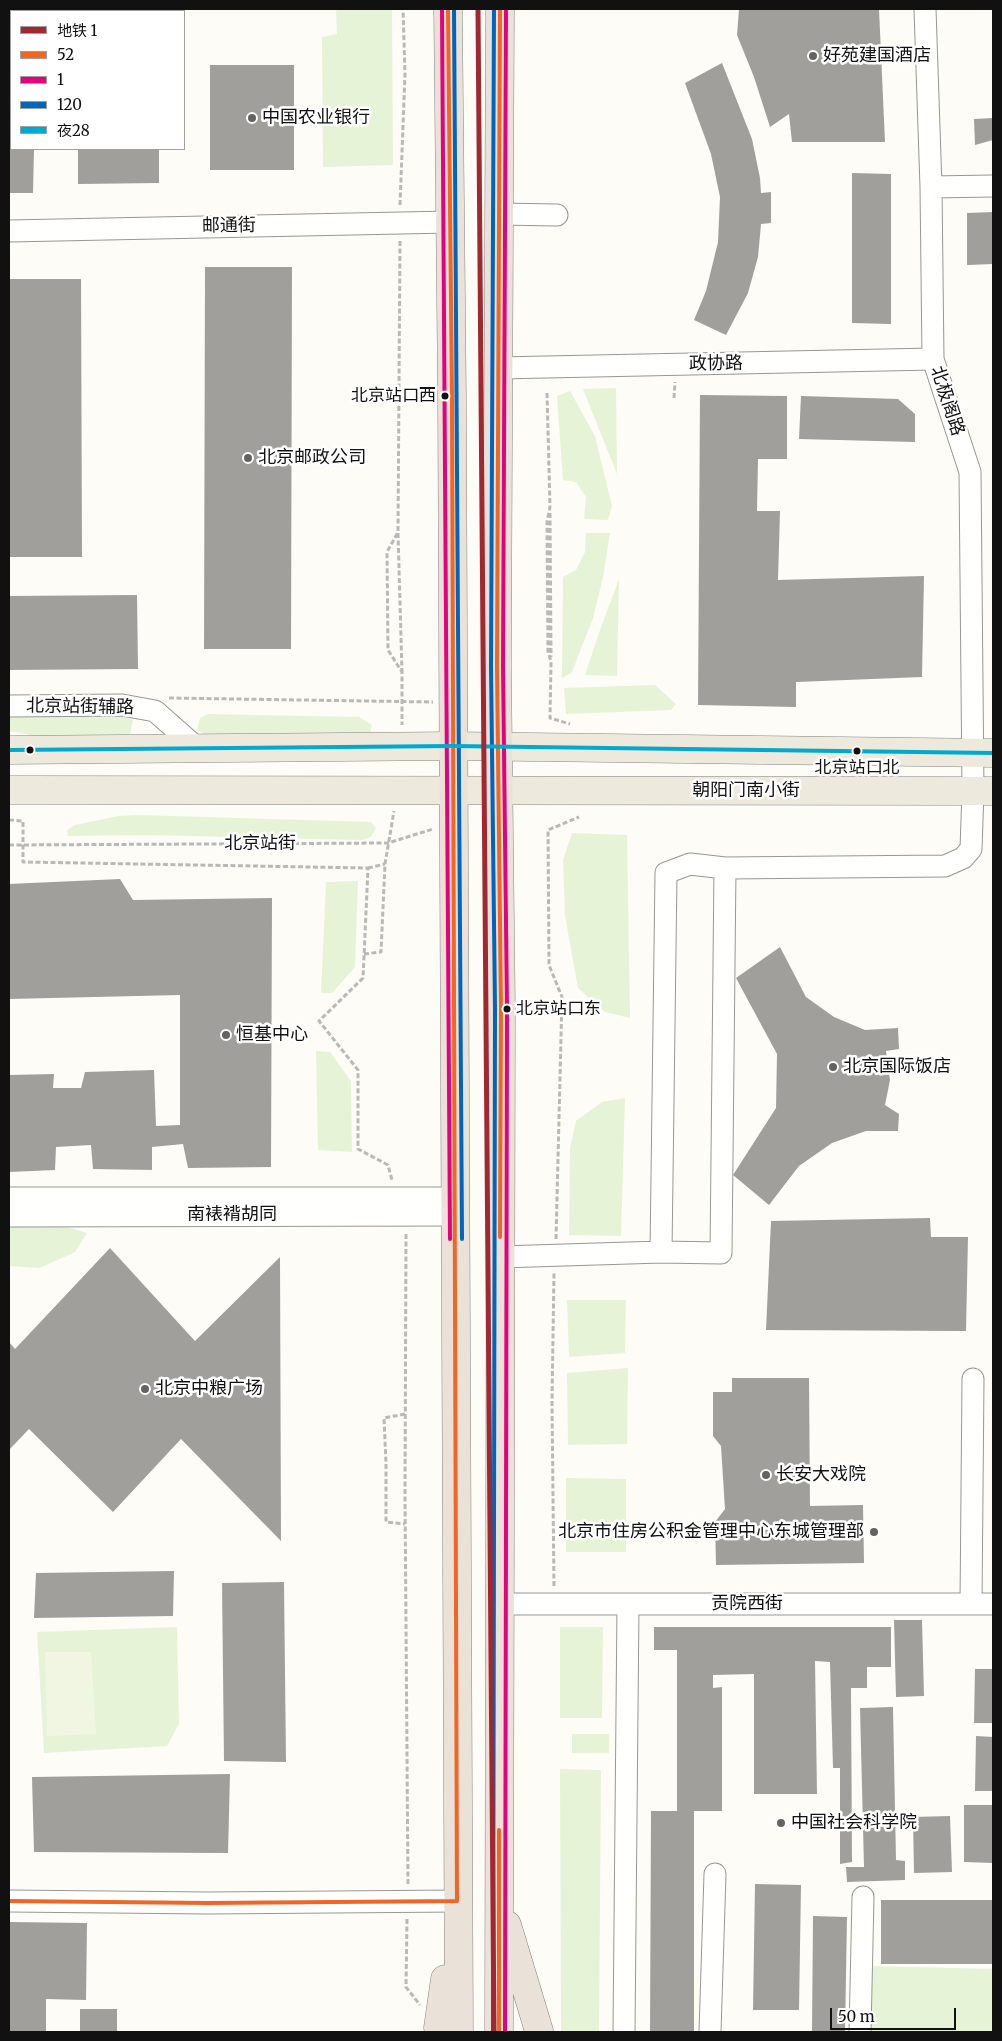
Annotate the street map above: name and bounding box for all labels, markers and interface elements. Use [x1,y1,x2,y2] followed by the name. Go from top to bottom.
[10,10,185,150] legend
[57,21,97,40] text: 地铁 1
[57,45,74,64] text: 52
[823,45,931,67] place label: 好苑建国酒店
[807,50,819,62] marker: 好苑建国酒店
[57,70,64,89] text: 1
[57,95,82,114] text: 120
[262,107,370,129] place label: 中国农业银行
[246,112,258,124] marker: 中国农业银行
[57,121,90,140] text: 夜28
[202,215,256,237] street label: 邮通街
[689,353,743,375] street label: 政协路
[926,363,968,439] street label: 北极阁路
[351,386,436,406] place label: 北京站口西
[440,391,450,401] marker: 北京站口西
[258,447,366,469] place label: 北京邮政公司
[242,452,254,464] marker: 北京邮政公司
[26,695,134,719] street label: 北京站街辅路
[25,745,35,755] unlabelled marker
[852,746,862,756] marker: 北京站口北
[815,758,899,778] place label: 北京站口北
[692,780,800,802] street label: 朝阳门南小街
[224,833,296,855] street label: 北京站街
[516,999,601,1019] place label: 北京站口东
[502,1004,512,1014] marker: 北京站口东
[236,1024,308,1046] place label: 恒基中心
[220,1029,232,1041] marker: 恒基中心
[843,1056,951,1078] place label: 北京国际饭店
[827,1061,839,1073] marker: 北京国际饭店
[187,1204,277,1226] street label: 南裱褙胡同
[155,1378,263,1400] place label: 北京中粮广场
[139,1383,151,1395] marker: 北京中粮广场
[776,1464,866,1486] place label: 长安大戏院
[760,1469,772,1481] marker: 长安大戏院
[558,1521,864,1543] place label: 北京市住房公积金管理中心东城管理部
[868,1526,880,1538] marker: 北京市住房公积金管理中心东城管理部
[711,1593,783,1615] street label: 贡院西街
[791,1812,917,1834] place label: 中国社会科学院
[775,1817,787,1829] marker: 中国社会科学院
[832,1998,958,2030] scale bar
[838,2007,875,2026] text: 50 m

